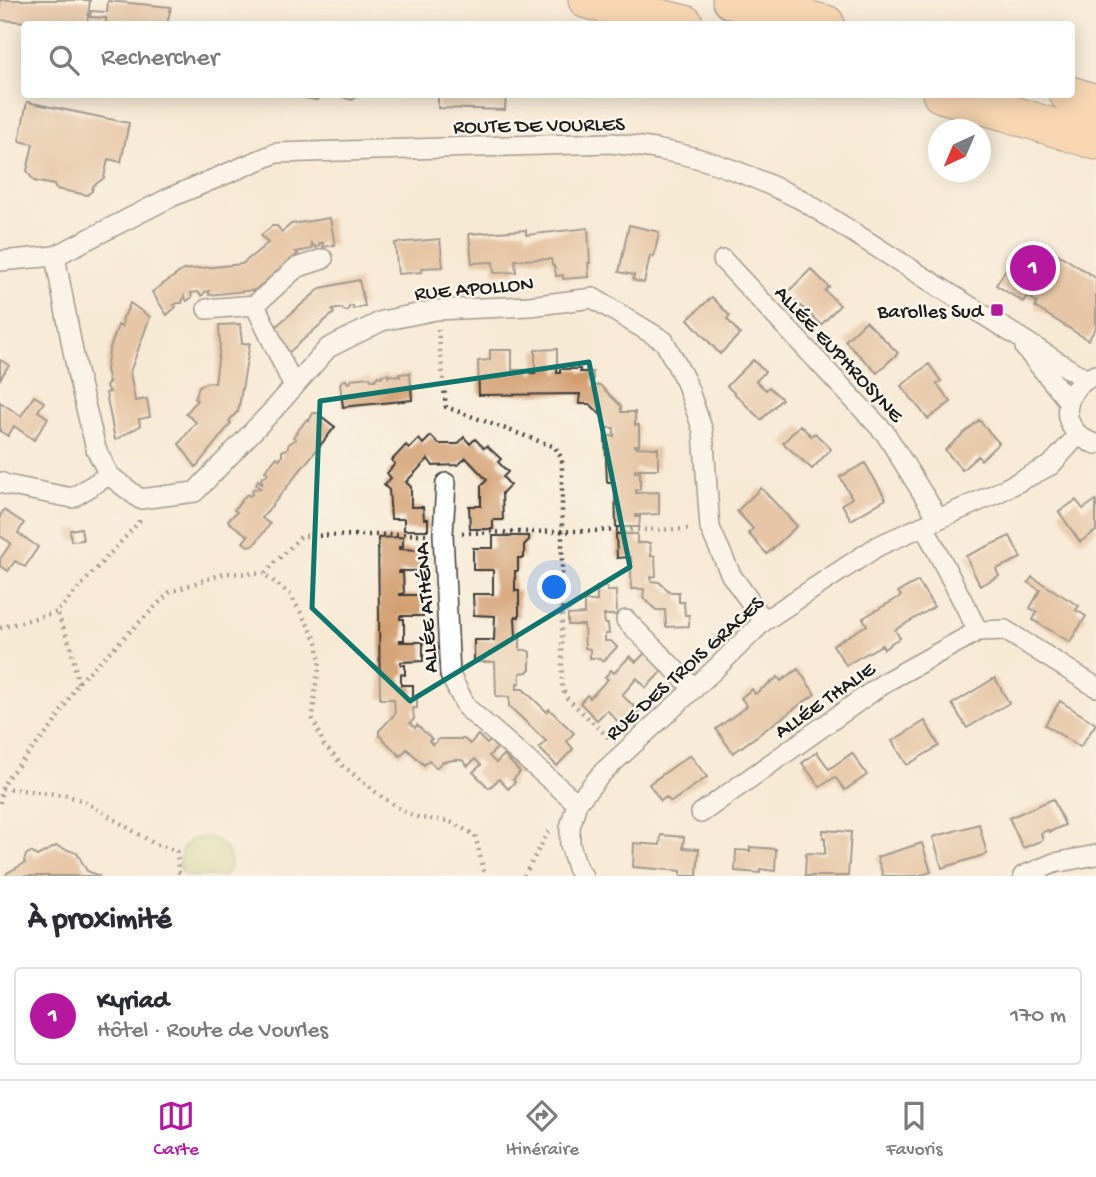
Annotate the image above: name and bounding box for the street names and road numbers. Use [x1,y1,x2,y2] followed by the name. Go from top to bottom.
[453,113,625,141] street label: ROUTE DE VOURLES
[414,273,535,308] street label: RUE APOLLON
[768,282,908,430] street label: ALLÉE EUPHROSYNE
[411,540,446,674] street label: ALLÉE ATHÉNA
[602,592,771,747] street label: RUE DES TROIS GRACES
[771,657,882,746] street label: ALLÉE THALIE

